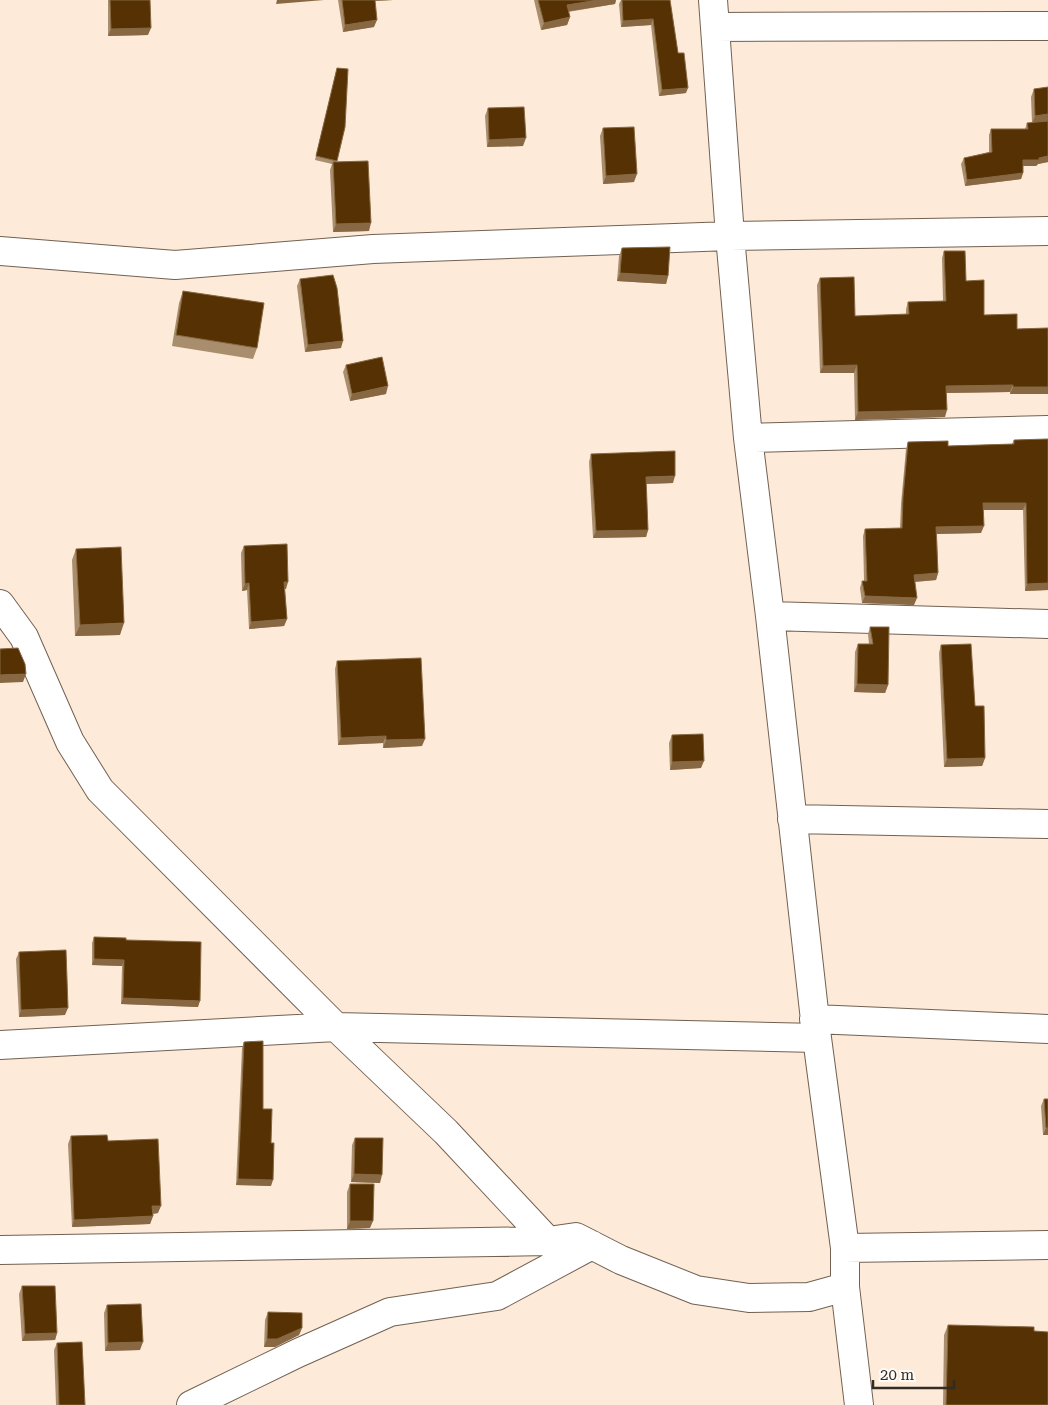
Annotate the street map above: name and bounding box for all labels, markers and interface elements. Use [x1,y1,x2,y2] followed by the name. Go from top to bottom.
[873,1358,954,1390] scale bar
[880,1366,915,1384] text: 20 m

